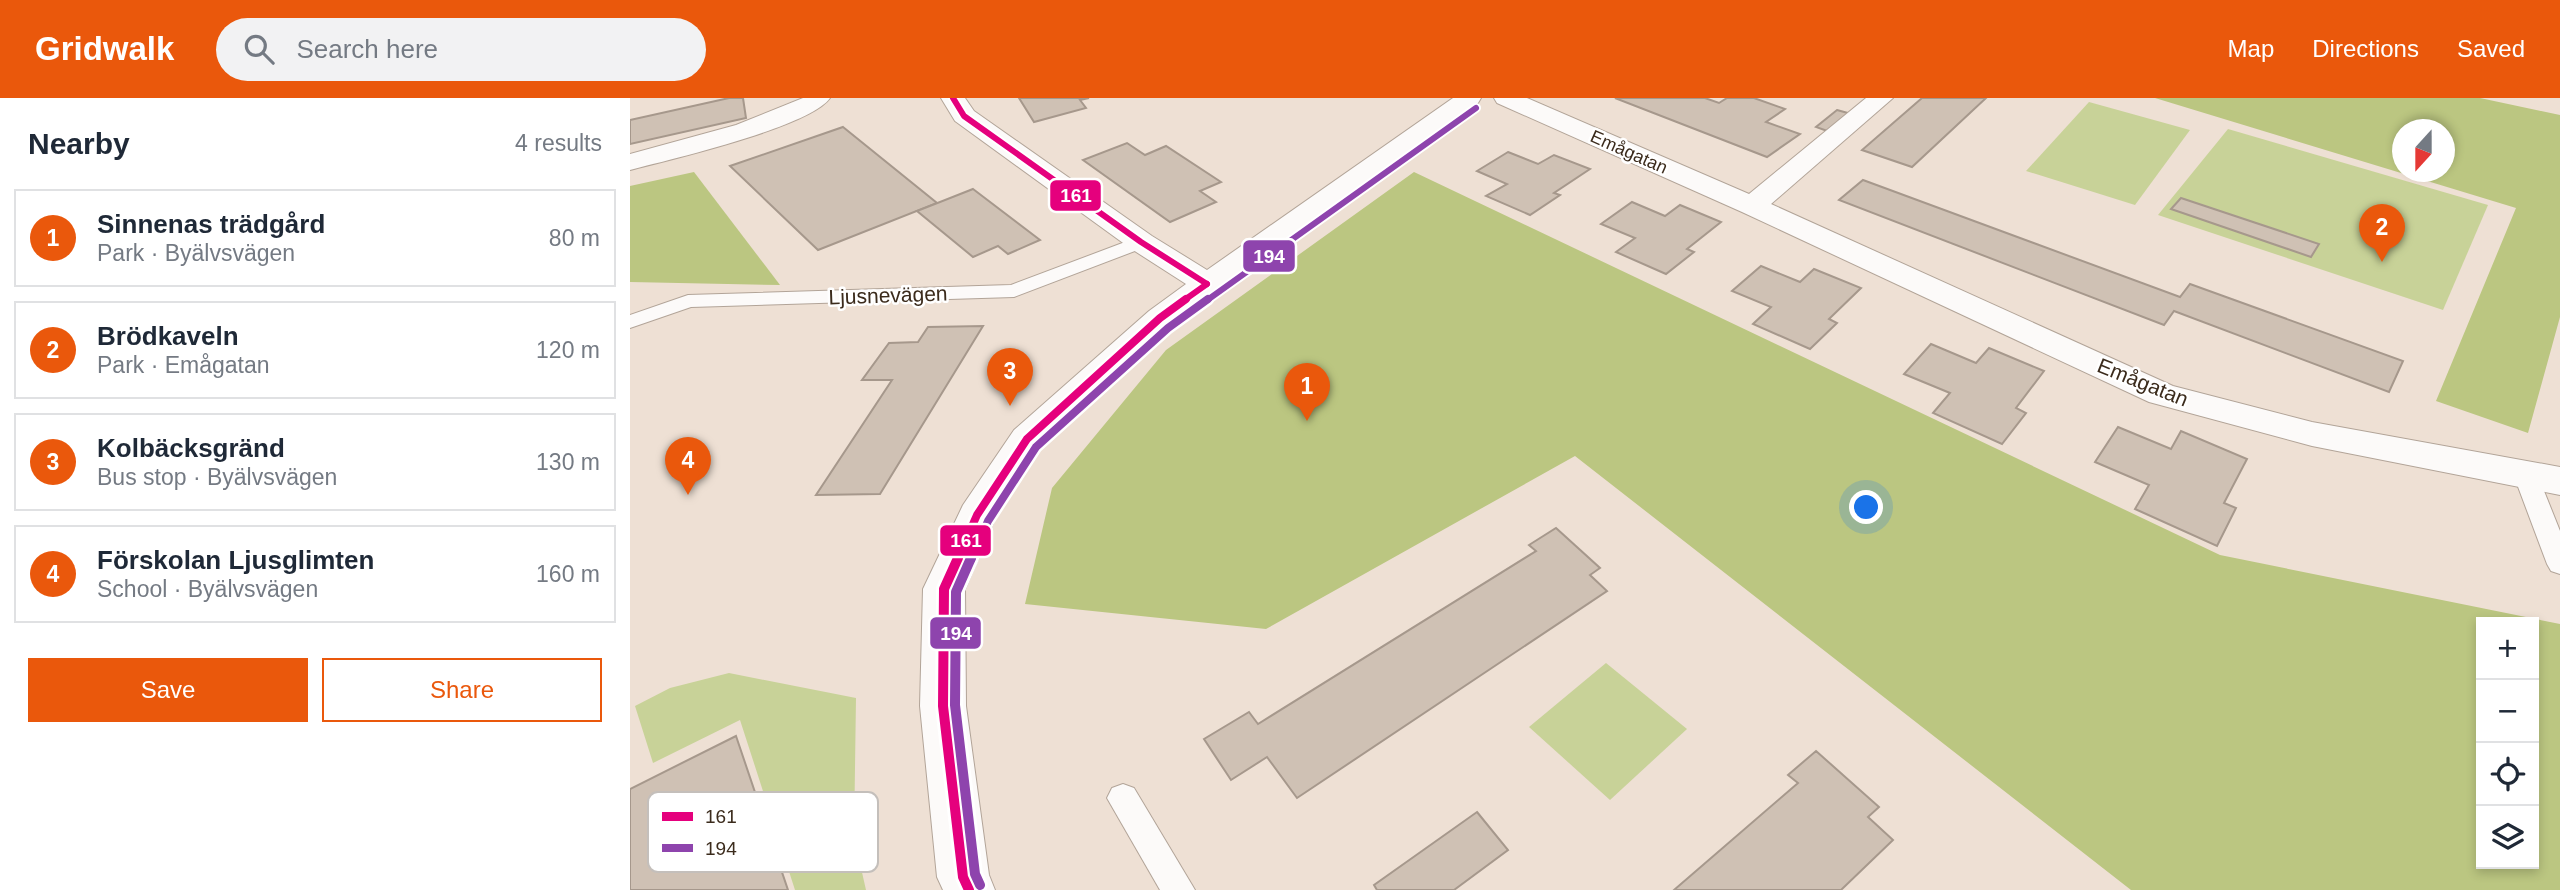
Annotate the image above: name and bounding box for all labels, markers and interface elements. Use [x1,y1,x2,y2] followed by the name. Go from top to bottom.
[216,18,706,81] search box
[35,30,174,67] text: Gridwalk
[240,30,278,68] icon: search
[296,34,438,64] text: Search here
[2228,35,2274,62] text: Map
[2312,35,2419,62] text: Directions
[2457,35,2525,62] text: Saved
[2392,119,2455,182] north arrow
[1587,126,1671,178] street label: Emågatan
[28,127,130,160] text: Nearby
[515,130,602,156] text: 4 results
[1049,179,1102,212] line badge: 161
[1060,185,1092,206] text: 161
[2359,204,2405,262] pin: 2
[97,209,325,239] text: Sinnenas trädgård
[47,225,59,251] text: 1
[549,225,600,251] text: 80 m
[1242,239,1296,273] line badge: 194
[97,240,295,266] text: Park · Byälvsvägen
[1253,246,1285,267] text: 194
[828,281,948,309] street label: Ljusnevägen
[97,321,239,351] text: Brödkaveln
[47,337,59,363] text: 2
[536,337,600,363] text: 120 m
[987,348,1033,406] pin: 3
[97,352,270,378] text: Park · Emågatan
[2094,353,2192,411] street label: Emågatan
[1284,363,1330,421] pin: 1
[97,433,285,463] text: Kolbäcksgränd
[665,437,711,495] pin: 4
[47,449,59,475] text: 3
[536,449,600,475] text: 130 m
[97,464,337,490] text: Bus stop · Byälvsvägen
[1849,490,1883,524] your location
[939,524,992,557] line badge: 161
[950,530,982,551] text: 161
[97,545,374,575] text: Förskolan Ljusglimten
[47,561,59,587] text: 4
[536,561,600,587] text: 160 m
[97,576,318,602] text: School · Byälvsvägen
[929,616,982,650] line badge: 194
[2476,617,2539,869] map controls
[2476,617,2539,680] button: +
[940,623,972,644] text: 194
[28,658,308,722] button: Save
[322,658,602,722] button: Share
[2476,680,2539,743] button: −
[2476,743,2539,806] button: locate
[648,792,878,872] legend
[705,806,737,827] text: 161
[2476,806,2539,869] button: layers
[705,838,737,859] text: 194

